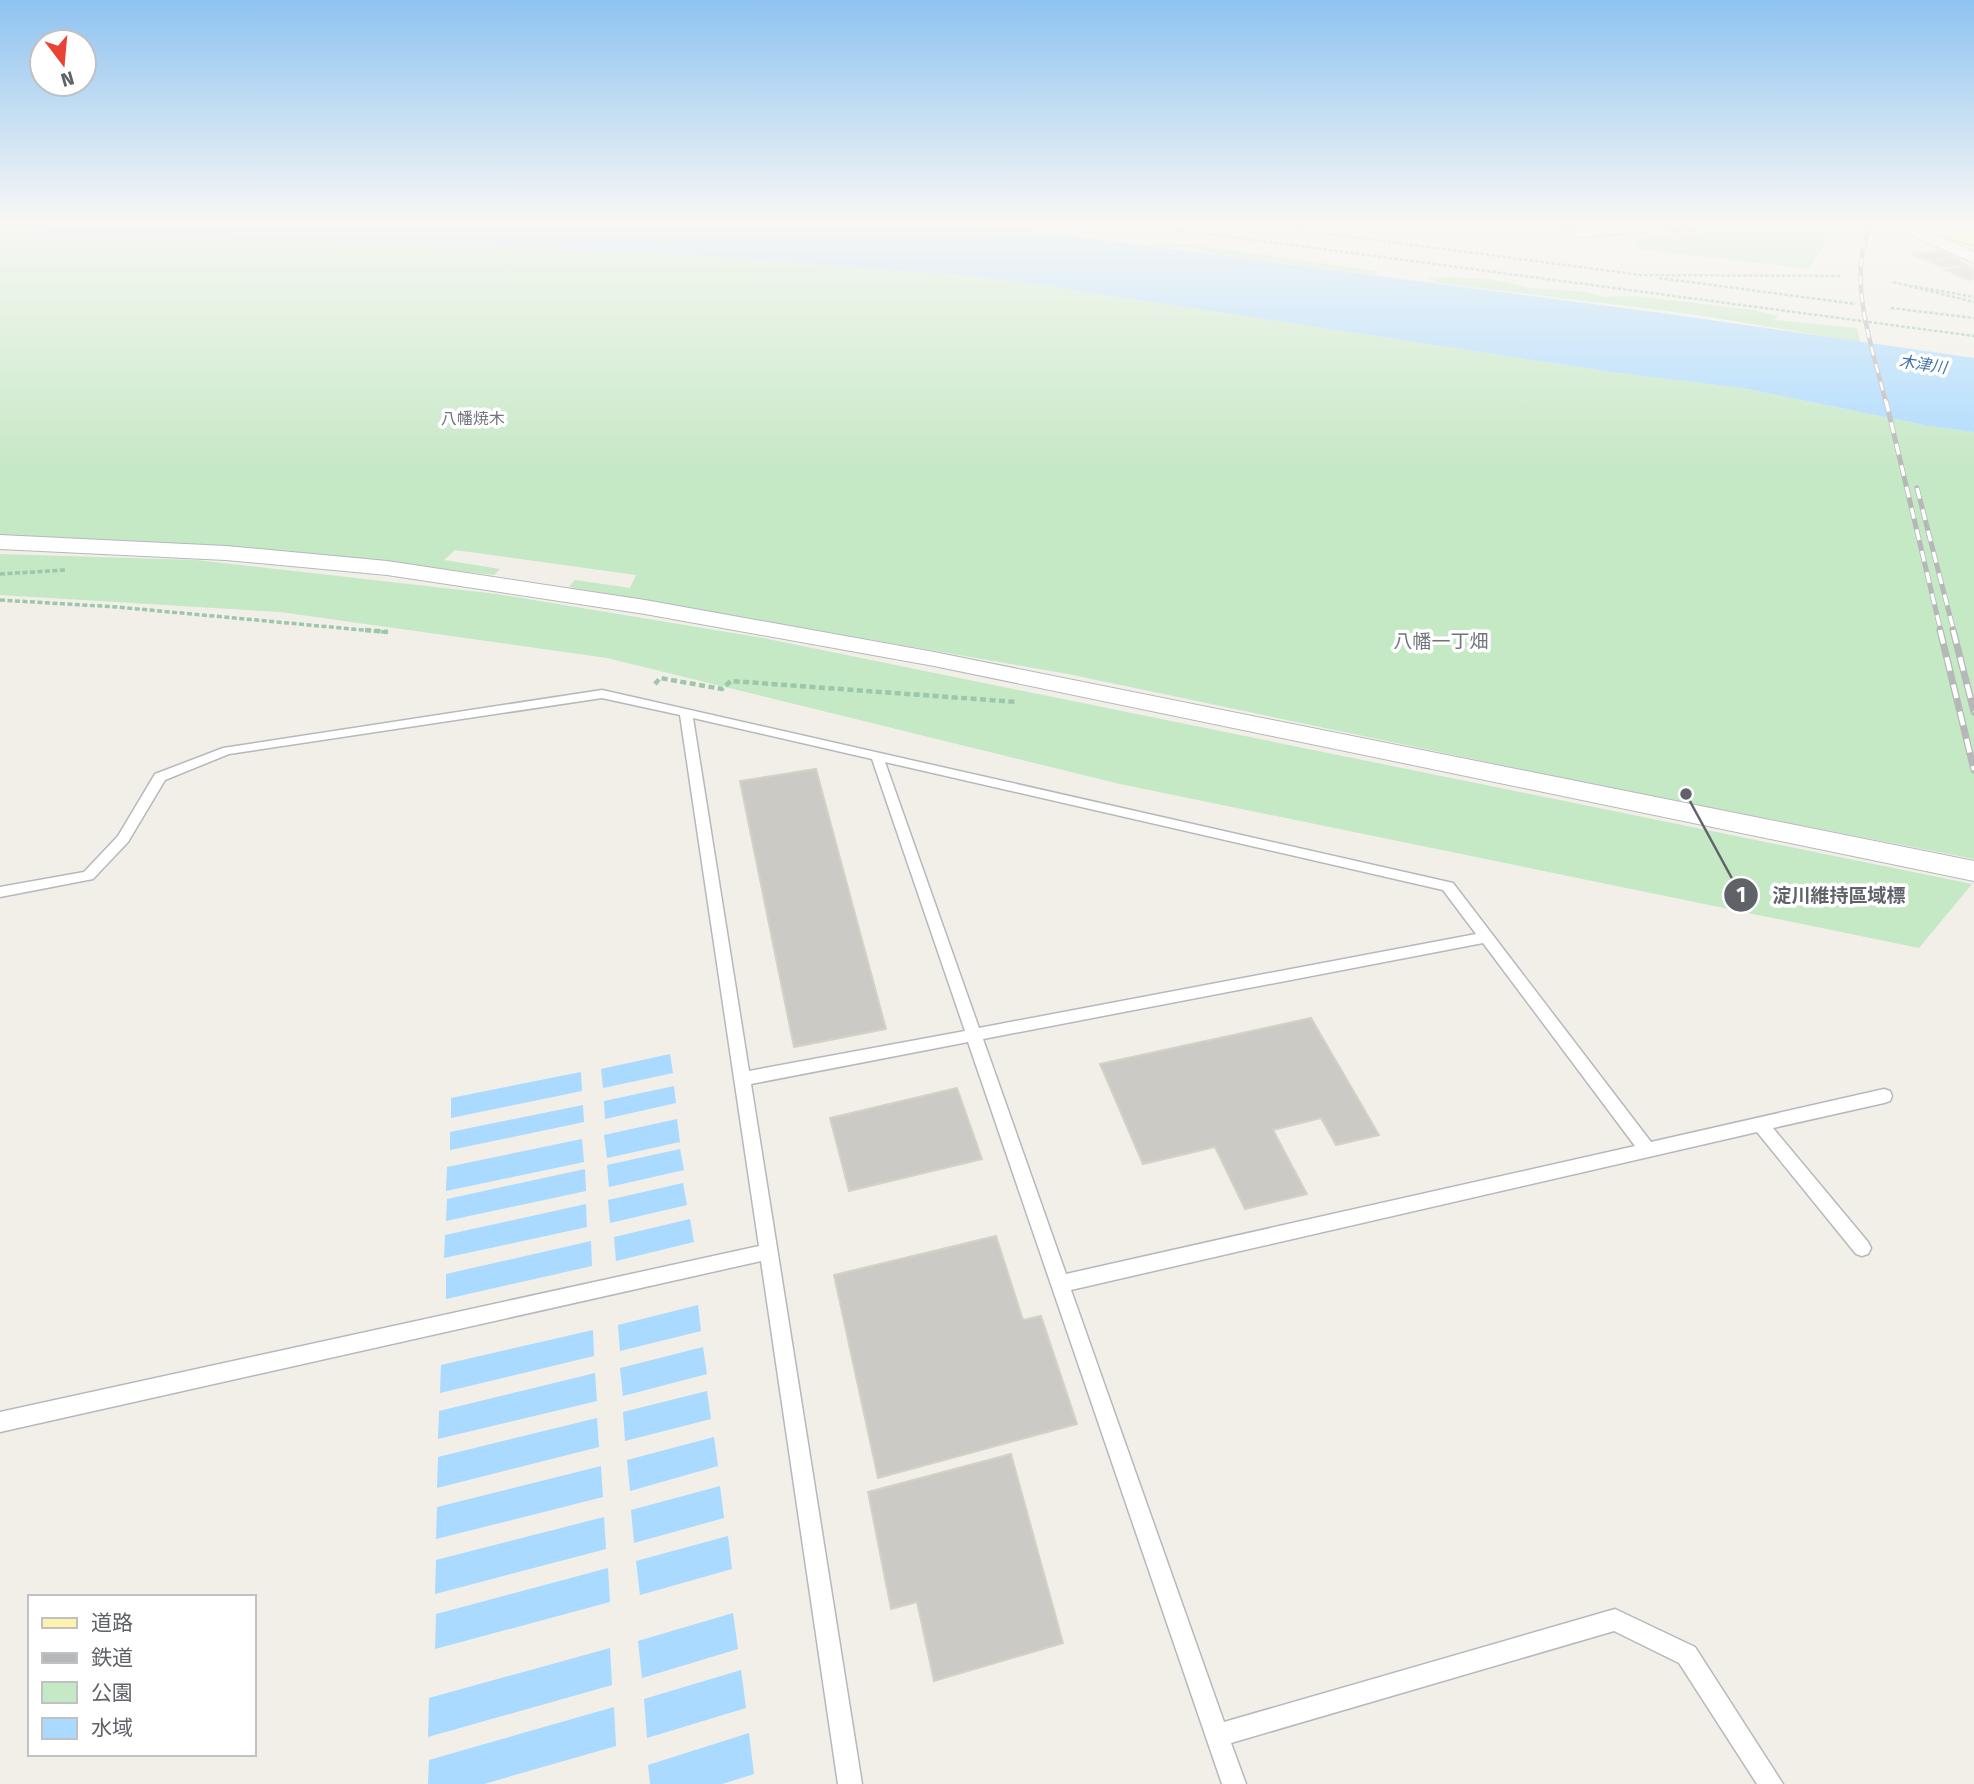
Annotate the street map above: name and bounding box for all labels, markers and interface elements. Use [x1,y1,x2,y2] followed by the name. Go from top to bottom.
[28,28,98,98] north arrow
[58,66,77,92] text: N
[1898,352,1950,378] water label: 木津川
[441,409,505,428] district label: 八幡焼木
[1393,630,1489,653] district label: 八幡一丁畑
[1724,875,1920,915] callout: 淀川維持區域標
[1736,882,1746,908] text: 1
[1772,884,1906,907] text: 淀川維持區域標
[28,1595,256,1756] legend
[91,1610,133,1636] text: 道路
[91,1645,133,1671] text: 鉄道
[91,1680,133,1706] text: 公園
[91,1715,133,1741] text: 水域

